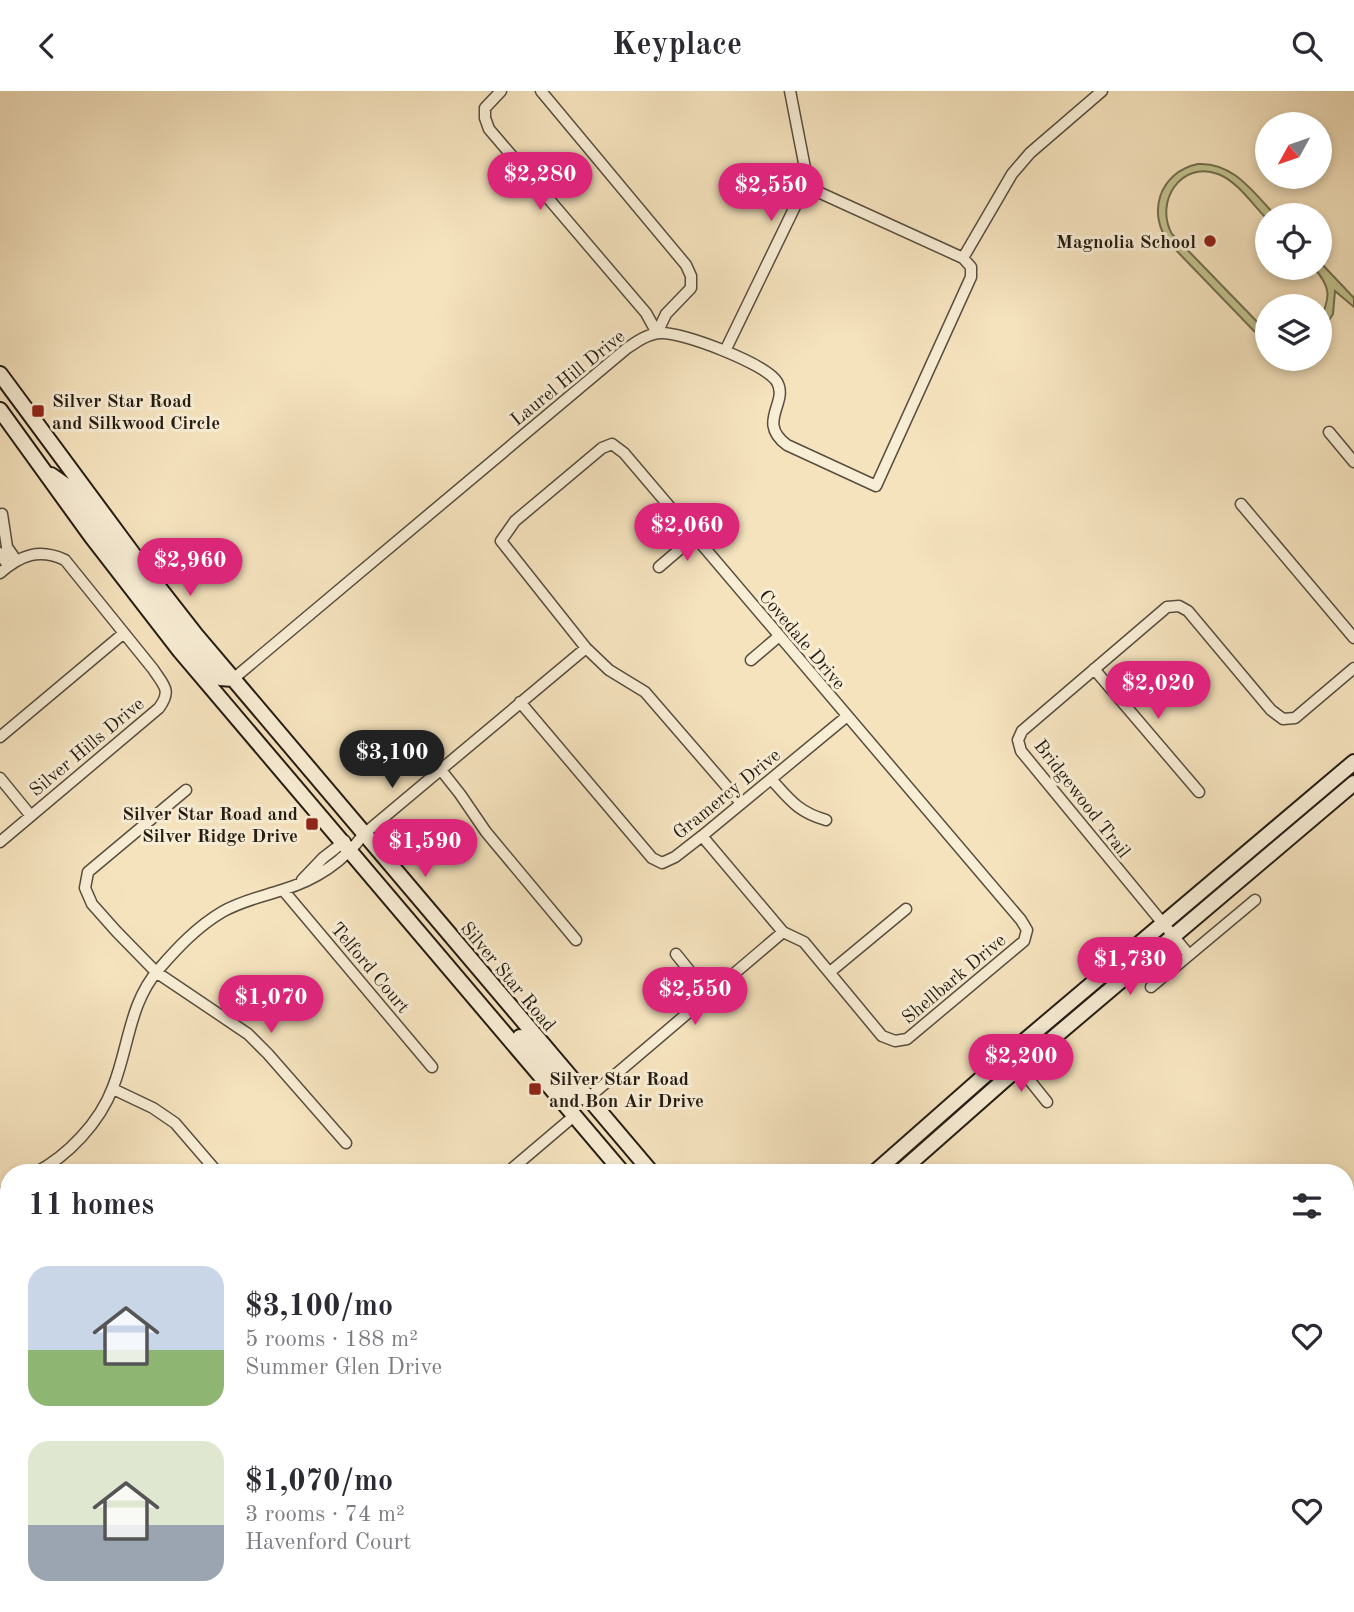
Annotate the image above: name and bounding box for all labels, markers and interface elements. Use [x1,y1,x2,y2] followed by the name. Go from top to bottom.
[28,27,66,65] icon: back
[1288,27,1326,65] icon: search
[612,30,742,62] text: Keyplace
[1255,112,1332,189] north arrow
[1255,112,1332,371] map controls
[483,152,597,212] pin: $2,280
[503,163,577,186] text: $2,280
[714,163,828,223] pin: $2,550
[734,174,808,197] text: $2,550
[1255,203,1332,280] button: locate
[1202,233,1218,249] marker: Magnolia School
[1056,234,1196,253] place label: Magnolia School
[1255,294,1332,371] button: layers
[508,327,629,431] street label: Laurel Hill Drive
[52,393,220,434] place label: Silver Star Road and Silkwood Circle
[30,403,46,419] marker: Silver Star Road and Silkwood Circle
[630,503,744,563] pin: $2,060
[650,514,724,537] text: $2,060
[133,539,247,598] pin: $2,960
[153,549,227,572] text: $2,960
[754,587,848,694] street label: Covedale Drive
[1101,661,1215,721] pin: $2,020
[1121,672,1195,695] text: $2,020
[27,695,148,801] street label: Silver Hills Drive
[335,731,449,790] pin: $3,100
[1029,737,1133,862] street label: Bridgewood Trail
[355,741,429,764] text: $3,100
[670,746,785,844] street label: Gramercy Drive
[122,806,298,847] place label: Silver Star Road and Silver Ridge Drive
[304,816,320,832] marker: Silver Star Road and Silver Ridge Drive
[368,819,482,879] pin: $1,590
[388,830,462,853] text: $1,590
[456,919,558,1036] street label: Silver Star Road
[326,920,412,1017] street label: Telford Court
[899,931,1010,1029] street label: Shellbark Drive
[1073,937,1187,997] pin: $1,730
[1093,948,1167,971] text: $1,730
[638,967,752,1027] pin: $2,550
[214,975,328,1035] pin: $1,070
[658,978,732,1001] text: $2,550
[234,986,308,1009] text: $1,070
[964,1035,1078,1094] pin: $2,200
[984,1045,1058,1068] text: $2,200
[549,1071,704,1112] place label: Silver Star Road and Bon Air Drive
[527,1081,543,1097] marker: Silver Star Road and Bon Air Drive
[1288,1187,1326,1225] icon: filters
[28,1191,154,1221] text: 11 homes
[245,1292,393,1322] text: $3,100/mo
[84,1294,168,1378] icon: home
[1288,1317,1326,1355] icon: heart
[245,1328,418,1351] text: 5 rooms · 188 m²
[245,1356,442,1379] text: Summer Glen Drive
[245,1467,393,1497] text: $1,070/mo
[84,1469,168,1553] icon: home
[1288,1492,1326,1530] icon: heart
[245,1503,405,1526] text: 3 rooms · 74 m²
[245,1531,411,1554] text: Havenford Court

